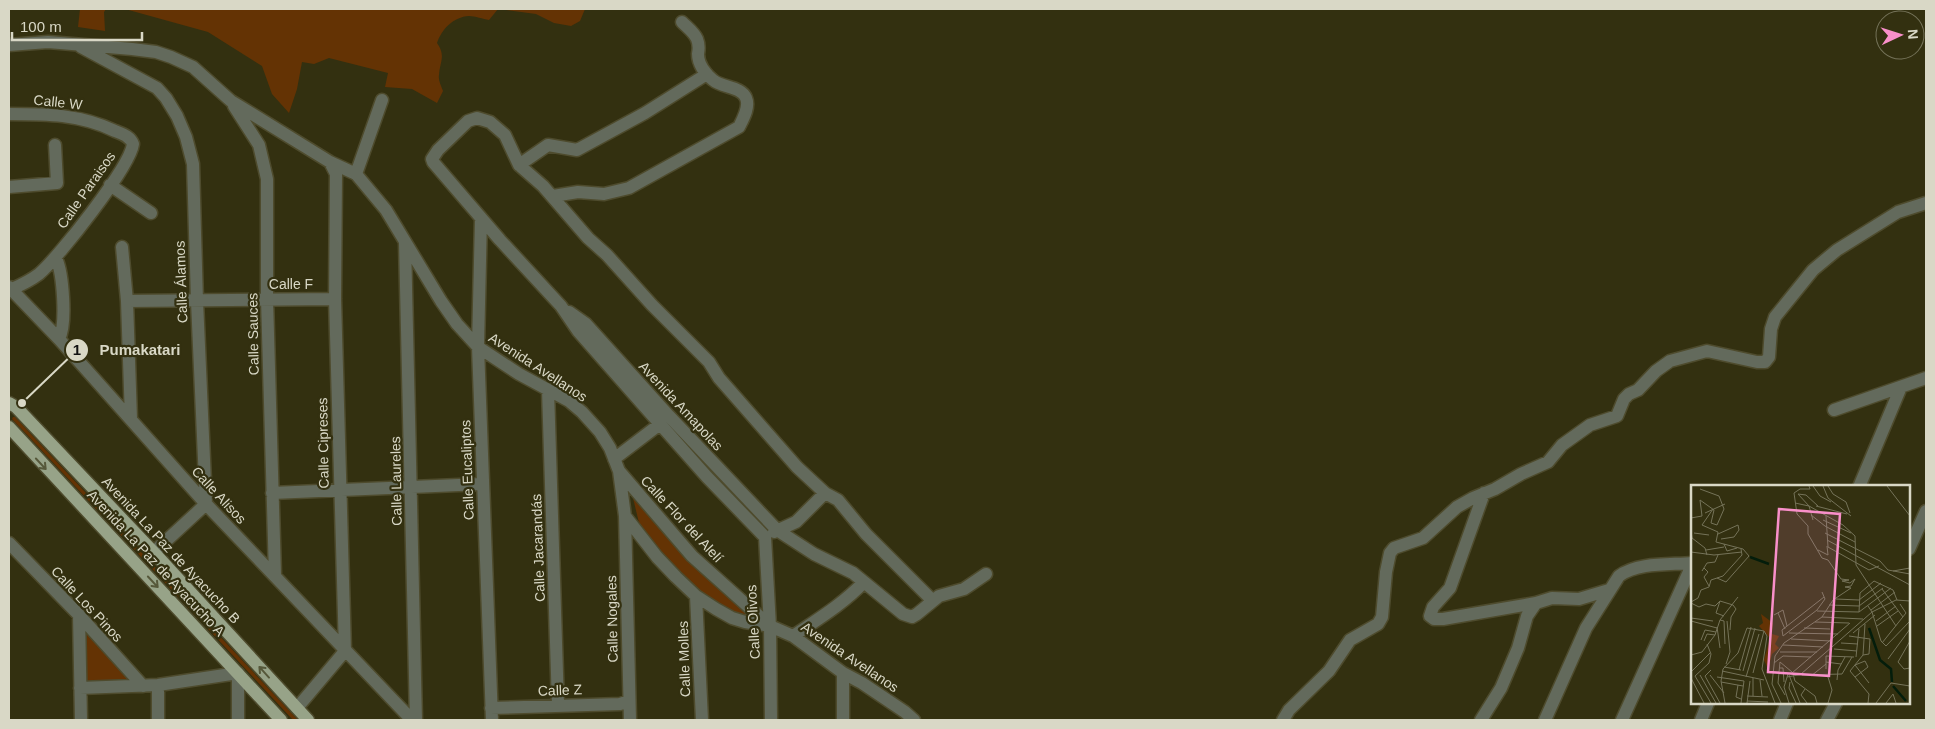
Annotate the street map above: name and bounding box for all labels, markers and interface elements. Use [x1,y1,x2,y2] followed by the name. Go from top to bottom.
[12,10,142,42] scale bar
[1875,10,1925,60] north arrow
[20,18,62,35] text: 100 m
[1905,28,1921,40] text: N
[33,91,84,113] street label: Calle W
[54,148,118,232] street label: Calle Paraisos
[172,241,190,323] street label: Calle Álamos
[269,276,313,292] street label: Calle F
[244,293,262,375] street label: Calle Sauces
[486,329,590,405] street label: Avenida Avellanos
[65,335,191,365] callout: Pumakatari
[73,341,81,358] text: 1
[100,341,180,358] text: Pumakatari
[636,358,726,454] street label: Avenida Amapolas
[314,397,332,489] street label: Calle Cipreses
[457,420,477,520] street label: Calle Eucaliptos
[387,436,405,526] street label: Calle Laureles
[35,457,47,470] one-way arrow
[188,463,250,527] street label: Calle Alisos
[638,472,726,566] street label: Calle Flor del Alelí
[99,473,243,627] street label: Avenida La Paz de Ayacucho B
[1691,485,1910,704] inset map
[84,487,228,640] street label: Avenida La Paz de Ayacucho A
[528,494,548,602] street label: Calle Jacarandás
[48,563,126,645] street label: Calle Los Pinos
[147,575,159,588] one-way arrow
[603,575,621,663] street label: Calle Nogales
[743,584,763,660] street label: Calle Olivos
[798,619,902,695] street label: Avenida Avellanos
[675,621,693,697] street label: Calle Molles
[258,666,270,679] one-way arrow
[538,681,583,699] street label: Calle Z

